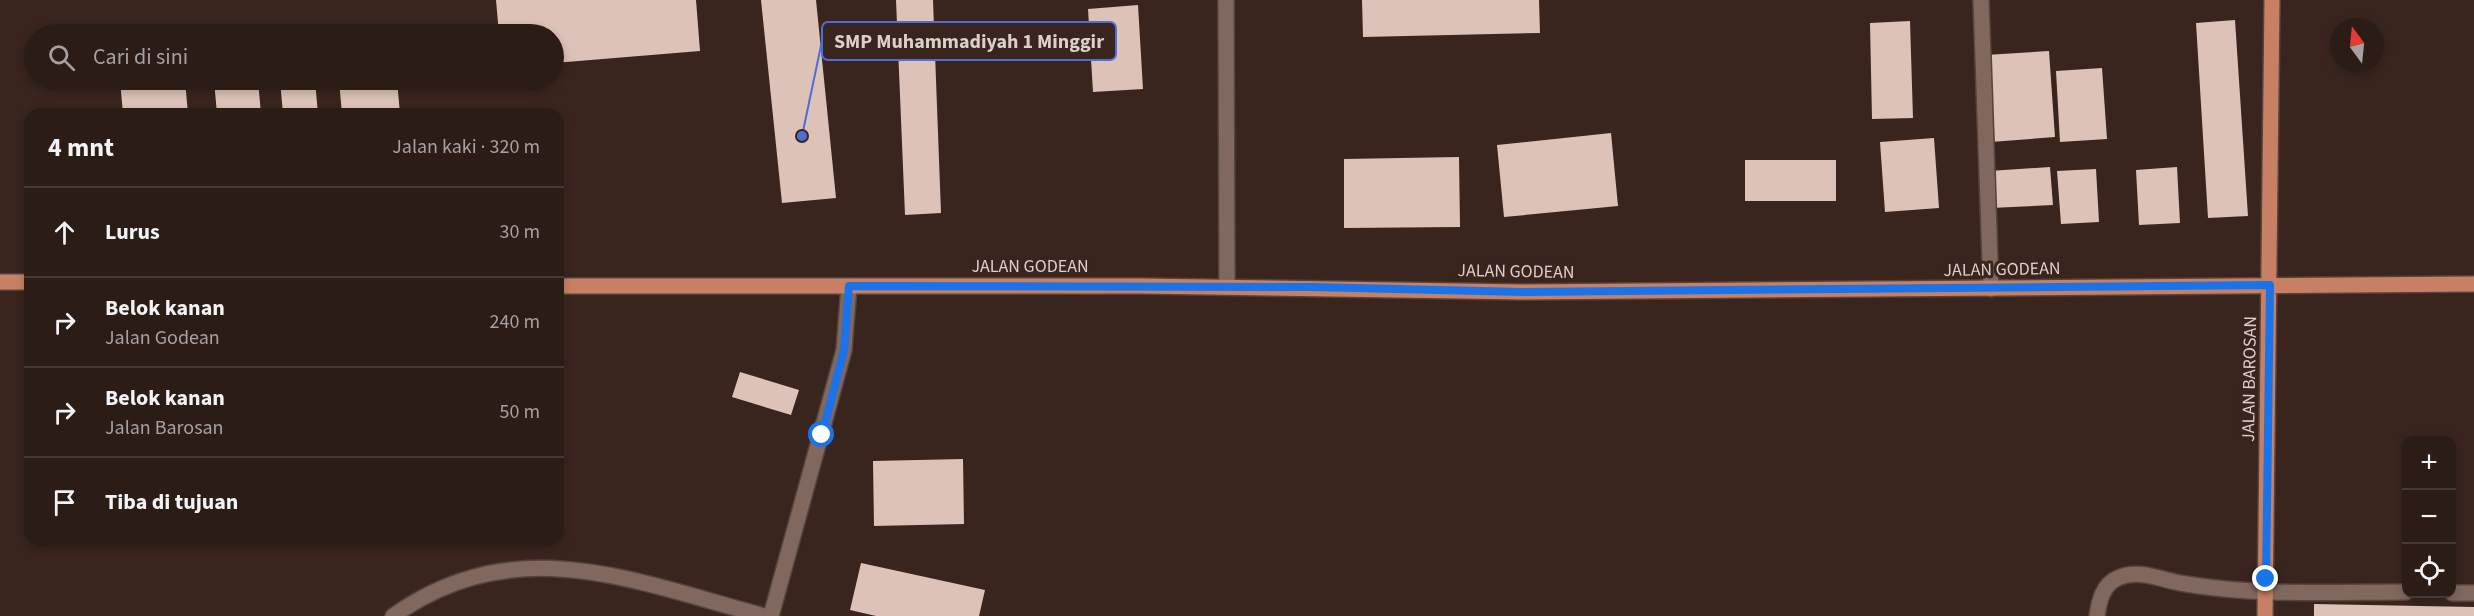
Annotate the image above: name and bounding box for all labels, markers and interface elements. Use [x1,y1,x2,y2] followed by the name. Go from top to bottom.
[2330,18,2384,72] north arrow
[822,22,1116,60] callout: SMP Muhammadiyah 1 Minggir
[24,24,564,90] search box
[834,28,1104,56] text: SMP Muhammadiyah 1 Minggir
[45,41,78,74] icon: search
[93,41,188,73] text: Cari di sini
[48,129,114,166] text: 4 mnt
[392,133,540,161] text: Jalan kaki · 320 m
[48,216,81,249] icon: ahead
[105,216,160,248] text: Lurus
[500,218,540,246] text: 30 m
[971,254,1089,279] street label: JALAN GODEAN
[1943,256,2061,283] street label: JALAN GODEAN
[1457,258,1575,285] street label: JALAN GODEAN
[105,292,225,324] text: Belok kanan
[48,306,81,339] icon: right
[490,308,540,336] text: 240 m
[2236,316,2263,442] street label: JALAN BAROSAN
[105,324,220,352] text: Jalan Godean
[105,382,225,414] text: Belok kanan
[48,396,81,429] icon: right
[500,398,540,426] text: 50 m
[105,414,224,442] text: Jalan Barosan
[808,421,834,447] route start
[2402,436,2456,598] map controls
[2402,436,2456,490] button: +
[48,486,81,519] icon: arrive
[105,486,238,518] text: Tiba di tujuan
[2402,490,2456,544] button: −
[2402,544,2456,598] button: locate
[2252,565,2278,591] route end

